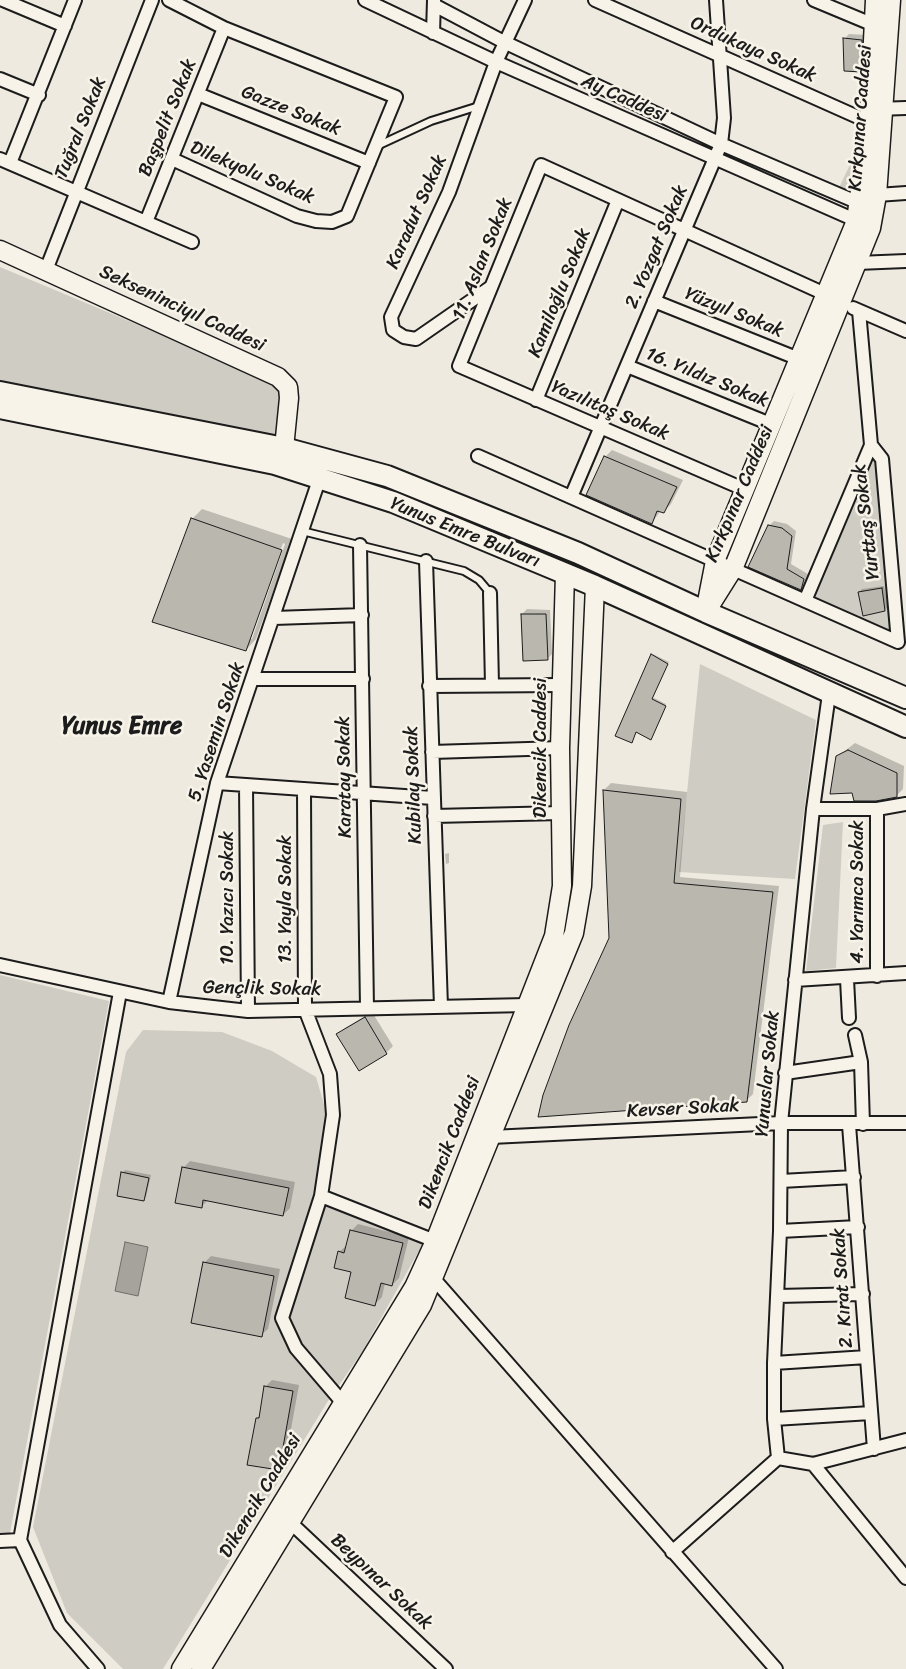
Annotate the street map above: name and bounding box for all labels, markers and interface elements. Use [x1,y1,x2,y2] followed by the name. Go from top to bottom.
[686,12,820,88] street label: Ordukaya Sokak
[845,44,877,192] street label: Kırkpınar Caddesi
[134,56,202,180] street label: Başpelit Sokak
[578,70,670,128] street label: Ay Caddesi
[50,74,112,182] street label: Tuğral Sokak
[238,81,344,141] street label: Gazze Sokak
[186,137,318,209] street label: Dilekyolu Sokak
[382,151,452,273] street label: Karadut Sokak
[621,182,693,312] street label: 2. Yozgat Sokak
[448,195,518,323] street label: 11. Aslan Sokak
[524,225,596,361] street label: Kamiloğlu Sokak
[95,261,269,357] street label: Sekseninciyıl Caddesi
[681,283,787,343] street label: Yüzyıl Sokak
[642,343,772,413] street label: 16. Yıldız Sokak
[548,376,672,446] street label: Yazılıtaş Sokak
[701,422,779,566] street label: Kırkpınar Caddesi
[849,463,885,581] street label: Yurttaş Sokak
[387,493,543,573] street label: Yunus Emre Bulvarı
[184,659,250,805] street label: 5. Yasemin Sokak
[530,678,552,818] street label: Dikencik Caddesi
[62,713,182,741] district label: Yunus Emre
[333,716,357,838] street label: Karatay Sokak
[401,725,427,845] street label: Kubilay Sokak
[847,820,869,964] street label: 4. Yarımca Sokak
[217,831,239,965] street label: 10. Yazıcı Sokak
[275,835,297,963] street label: 13. Yayla Sokak
[203,977,321,1001] street label: Gençlik Sokak
[751,1010,785,1138] street label: Yunuslar Sokak
[414,1073,486,1213] street label: Dikencik Caddesi
[626,1095,740,1123] street label: Kevser Sokak
[827,1227,859,1349] street label: 2. Kırat Sokak
[215,1430,307,1562] street label: Dikencik Caddesi
[325,1529,437,1635] street label: Beypınar Sokak

